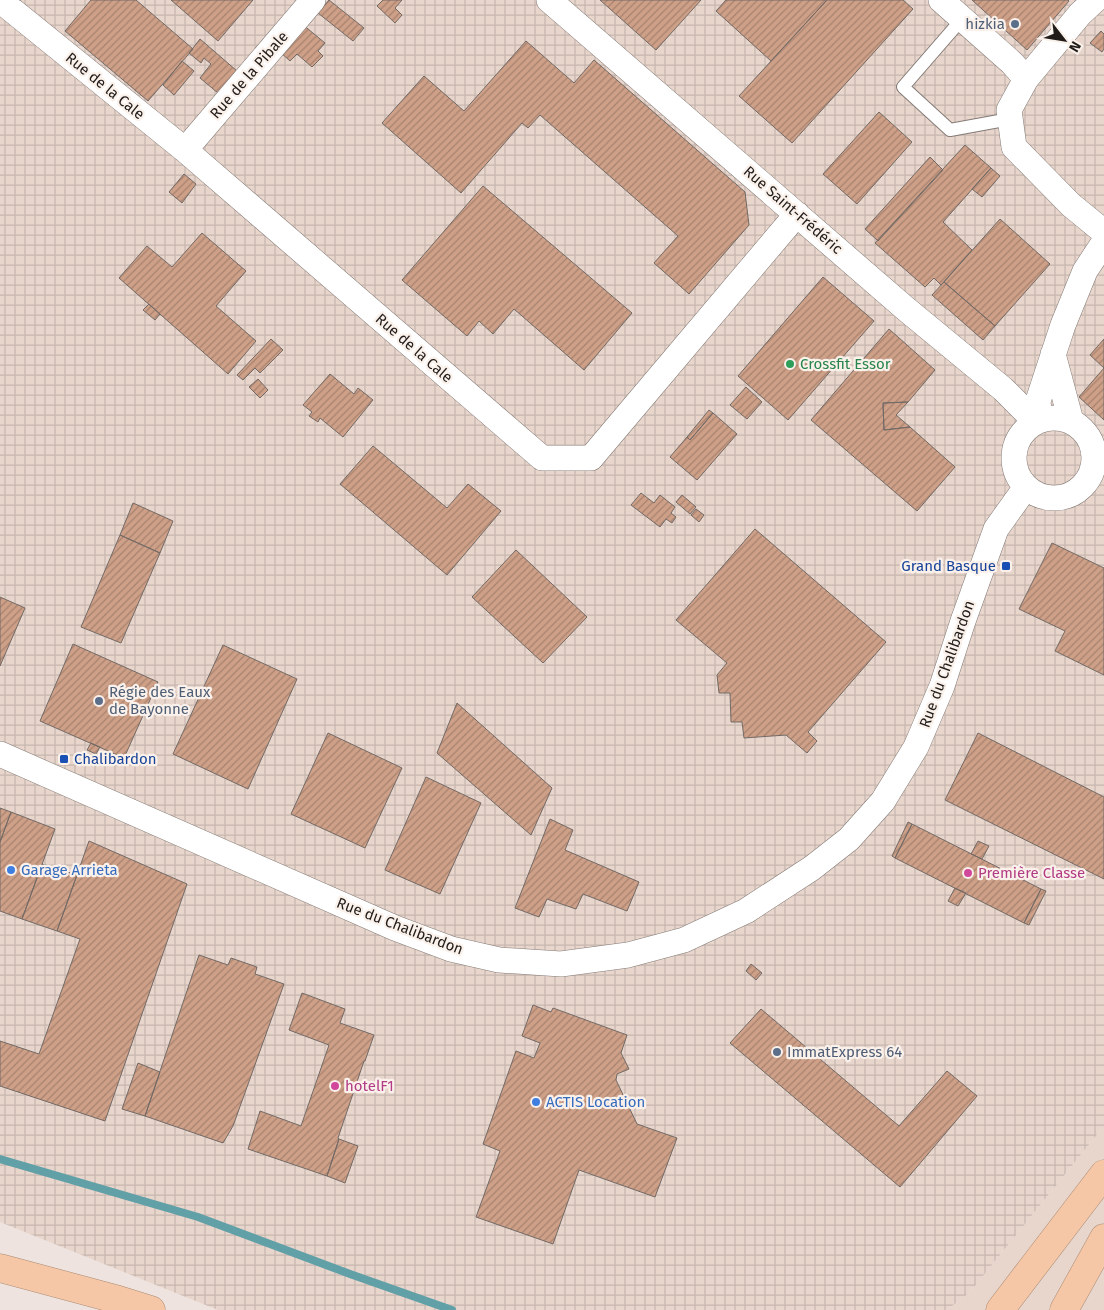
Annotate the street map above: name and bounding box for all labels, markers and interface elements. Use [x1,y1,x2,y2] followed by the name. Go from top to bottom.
[965,15,1005,33] place label: hizkia
[1039,15,1089,65] north arrow
[1009,18,1021,30] marker: hizkia
[206,28,292,122] street label: Rue de la Pibale
[1065,38,1084,55] text: N
[62,49,148,123] street label: Rue de la Cale
[740,162,846,258] street label: Rue Saint-Frédéric
[372,310,456,386] street label: Rue de la Cale
[800,355,891,373] place label: Crossfit Essor
[784,358,796,370] marker: Crossfit Essor
[901,557,996,575] place label: Grand Basque
[1000,560,1012,572] marker: Grand Basque
[916,598,978,730] street label: Rue du Chalibardon
[109,683,211,718] place label: Régie des Eaux de Bayonne
[93,695,105,707] marker: Régie des Eaux de Bayonne
[74,750,156,768] place label: Chalibardon
[58,753,70,765] marker: Chalibardon
[21,861,118,879] place label: Garage Arrieta
[5,864,17,876] marker: Garage Arrieta
[978,864,1085,882] place label: Première Classe
[962,867,974,879] marker: Première Classe
[334,894,466,958] street label: Rue du Chalibardon
[787,1043,902,1061] place label: ImmatExpress 64
[771,1046,783,1058] marker: ImmatExpress 64
[345,1077,394,1095] place label: hotelF1
[329,1080,341,1092] marker: hotelF1
[546,1093,645,1111] place label: ACTIS Location
[530,1096,542,1108] marker: ACTIS Location

